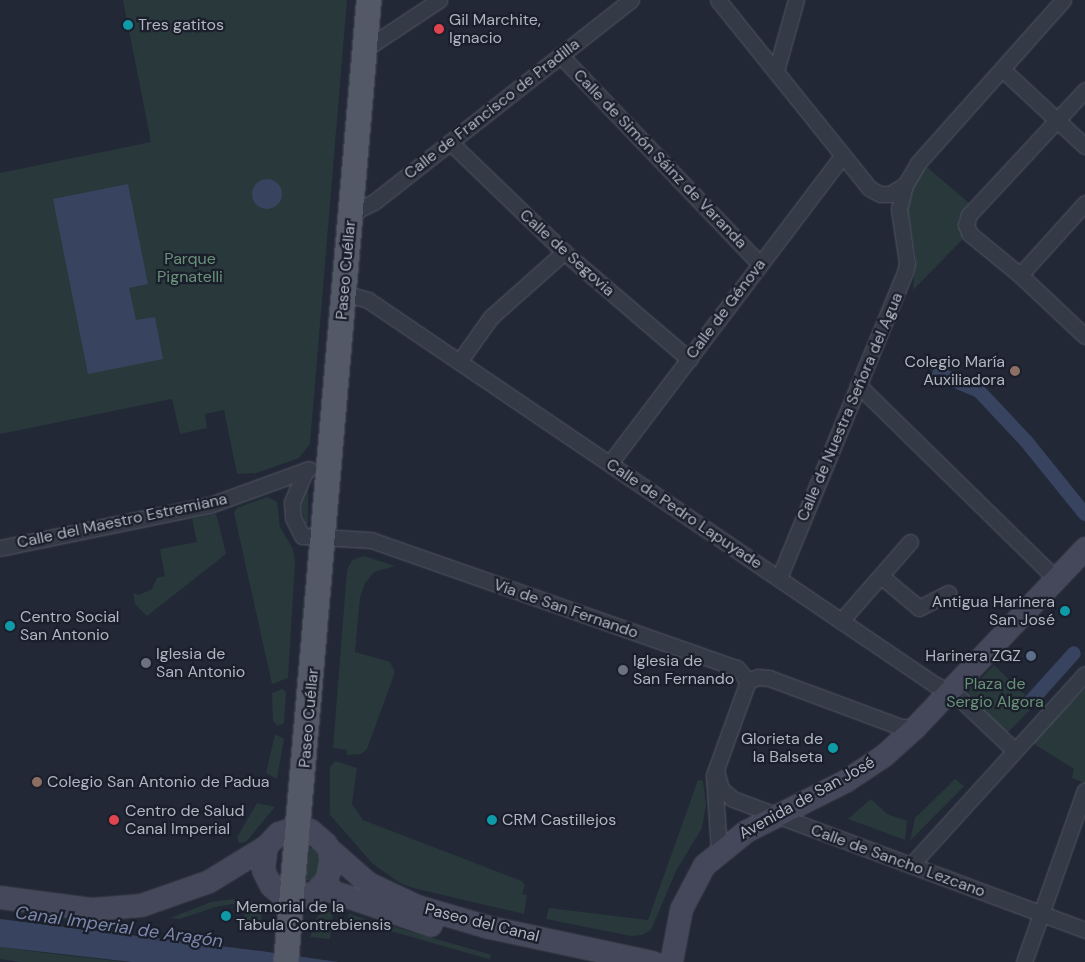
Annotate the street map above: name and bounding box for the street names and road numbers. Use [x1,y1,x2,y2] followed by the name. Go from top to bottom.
[400,35,584,183] street label: Calle de Francisco de Pradilla
[569,66,751,252] street label: Calle de Simón Sáinz de Varanda
[516,205,618,301] street label: Calle de Segovia
[332,219,360,321] street label: Paseo Cuéllar
[682,255,770,363] street label: Calle de Génova
[793,290,907,524] street label: Calle de Nuestra Señora del Agua
[602,455,766,573] street label: Calle de Pedro Lapuyade
[15,489,229,553] street label: Calle del Maestro Estremiana
[491,575,641,643] street label: Vía de San Fernando
[295,667,323,769] street label: Paseo Cuéllar
[736,753,878,843] street label: Avenida de San José
[808,820,988,902] street label: Calle de Sancho Lezcano
[423,900,541,946] street label: Paseo del Canal

